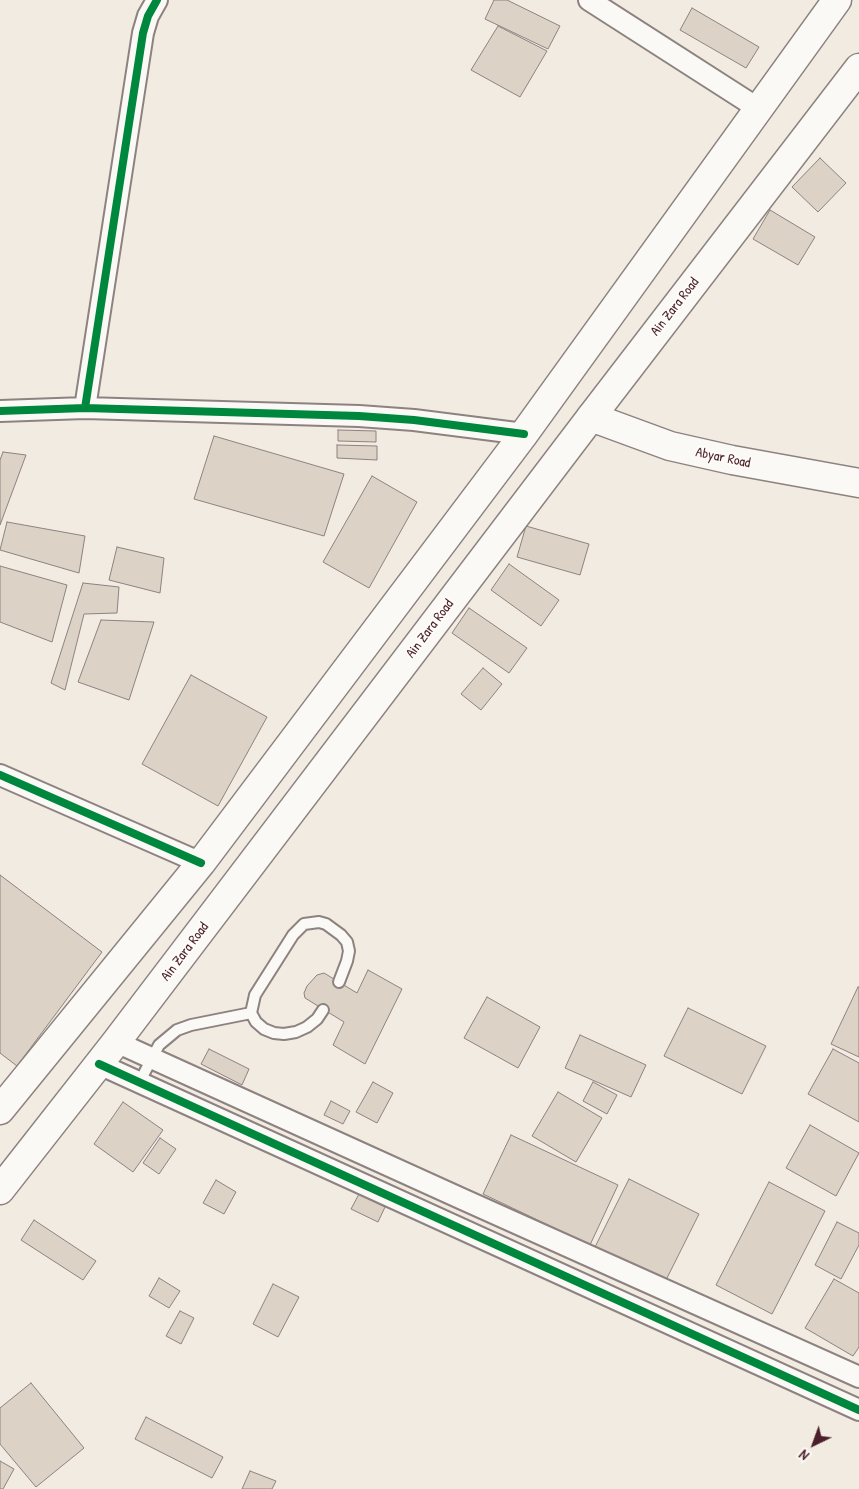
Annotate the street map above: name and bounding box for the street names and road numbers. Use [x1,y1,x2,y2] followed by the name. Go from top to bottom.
[647,275,703,339] street label: Ain Zara Road
[694,444,752,472] street label: Abyar Road
[402,596,458,662] street label: Ain Zara Road
[157,919,213,985] street label: Ain Zara Road

